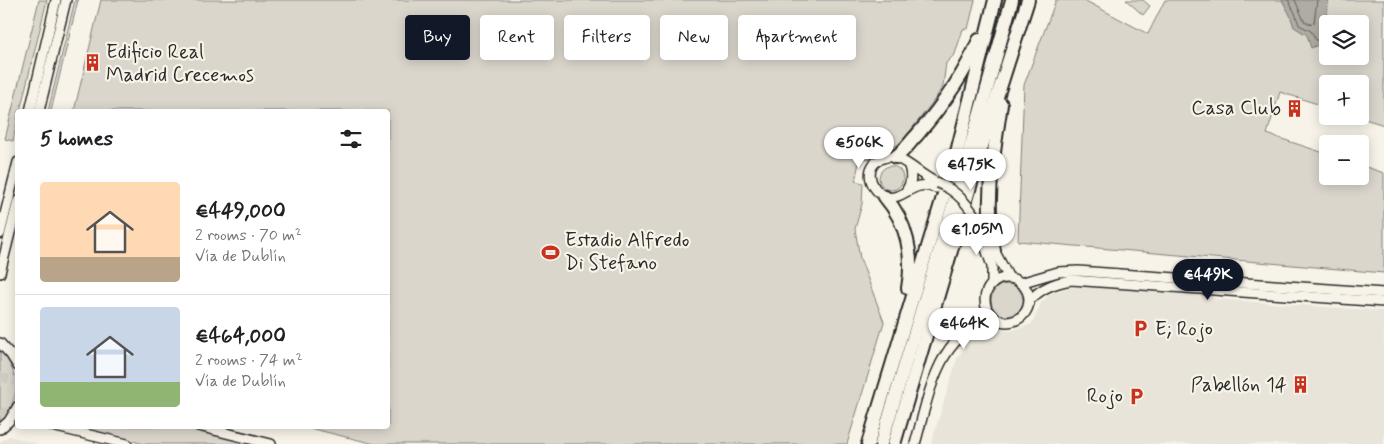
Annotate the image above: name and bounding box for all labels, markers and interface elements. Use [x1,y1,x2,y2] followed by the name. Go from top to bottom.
[405,15,470,60] chip: Buy
[480,15,554,60] chip: Rent
[564,15,650,60] chip: Filters
[660,15,728,60] chip: New
[738,15,856,60] chip: Apartment
[1319,15,1369,185] map controls
[1319,15,1369,65] button: layers
[106,39,254,89] place label: Edificio Real Madrid Crecemos
[82,53,102,73] building icon: Edificio Real Madrid Crecemos
[1319,75,1369,125] button: +
[1191,95,1281,122] place label: Casa Club
[1285,98,1305,118] building icon: Casa Club
[40,125,113,153] text: 5 homes
[337,125,365,153] icon: filters
[824,126,894,169] pin: €506K
[835,132,883,153] text: €506K
[1319,135,1369,185] button: −
[936,148,1006,191] pin: €475K
[947,154,995,175] text: €475K
[195,197,286,225] text: €449,000
[80,202,140,262] icon: home
[936,214,1018,256] pin: €1.05M
[951,219,1003,240] text: €1.05M
[195,225,302,246] text: 2 rooms · 70 m²
[565,227,689,277] place label: Estadio Alfredo Di Stefano
[541,242,561,262] sports icon: Estadio Alfredo Di Stefano
[195,246,286,267] text: Vía de Dublín
[1173,258,1243,301] pin: €449K
[1183,264,1233,285] text: €449K
[929,308,999,350] pin: €464K
[939,313,989,334] text: €464K
[1155,316,1213,343] place label: E; Rojo
[1131,319,1151,339] parking icon: E; Rojo
[195,322,286,350] text: €464,000
[80,327,140,387] icon: home
[195,350,303,371] text: 2 rooms · 74 m²
[195,371,286,392] text: Vía de Dublín
[1191,372,1287,399] place label: Pabellón 14
[1291,375,1311,395] building icon: Pabellón 14
[1087,383,1123,410] place label: Rojo
[1127,386,1147,406] parking icon: Rojo

